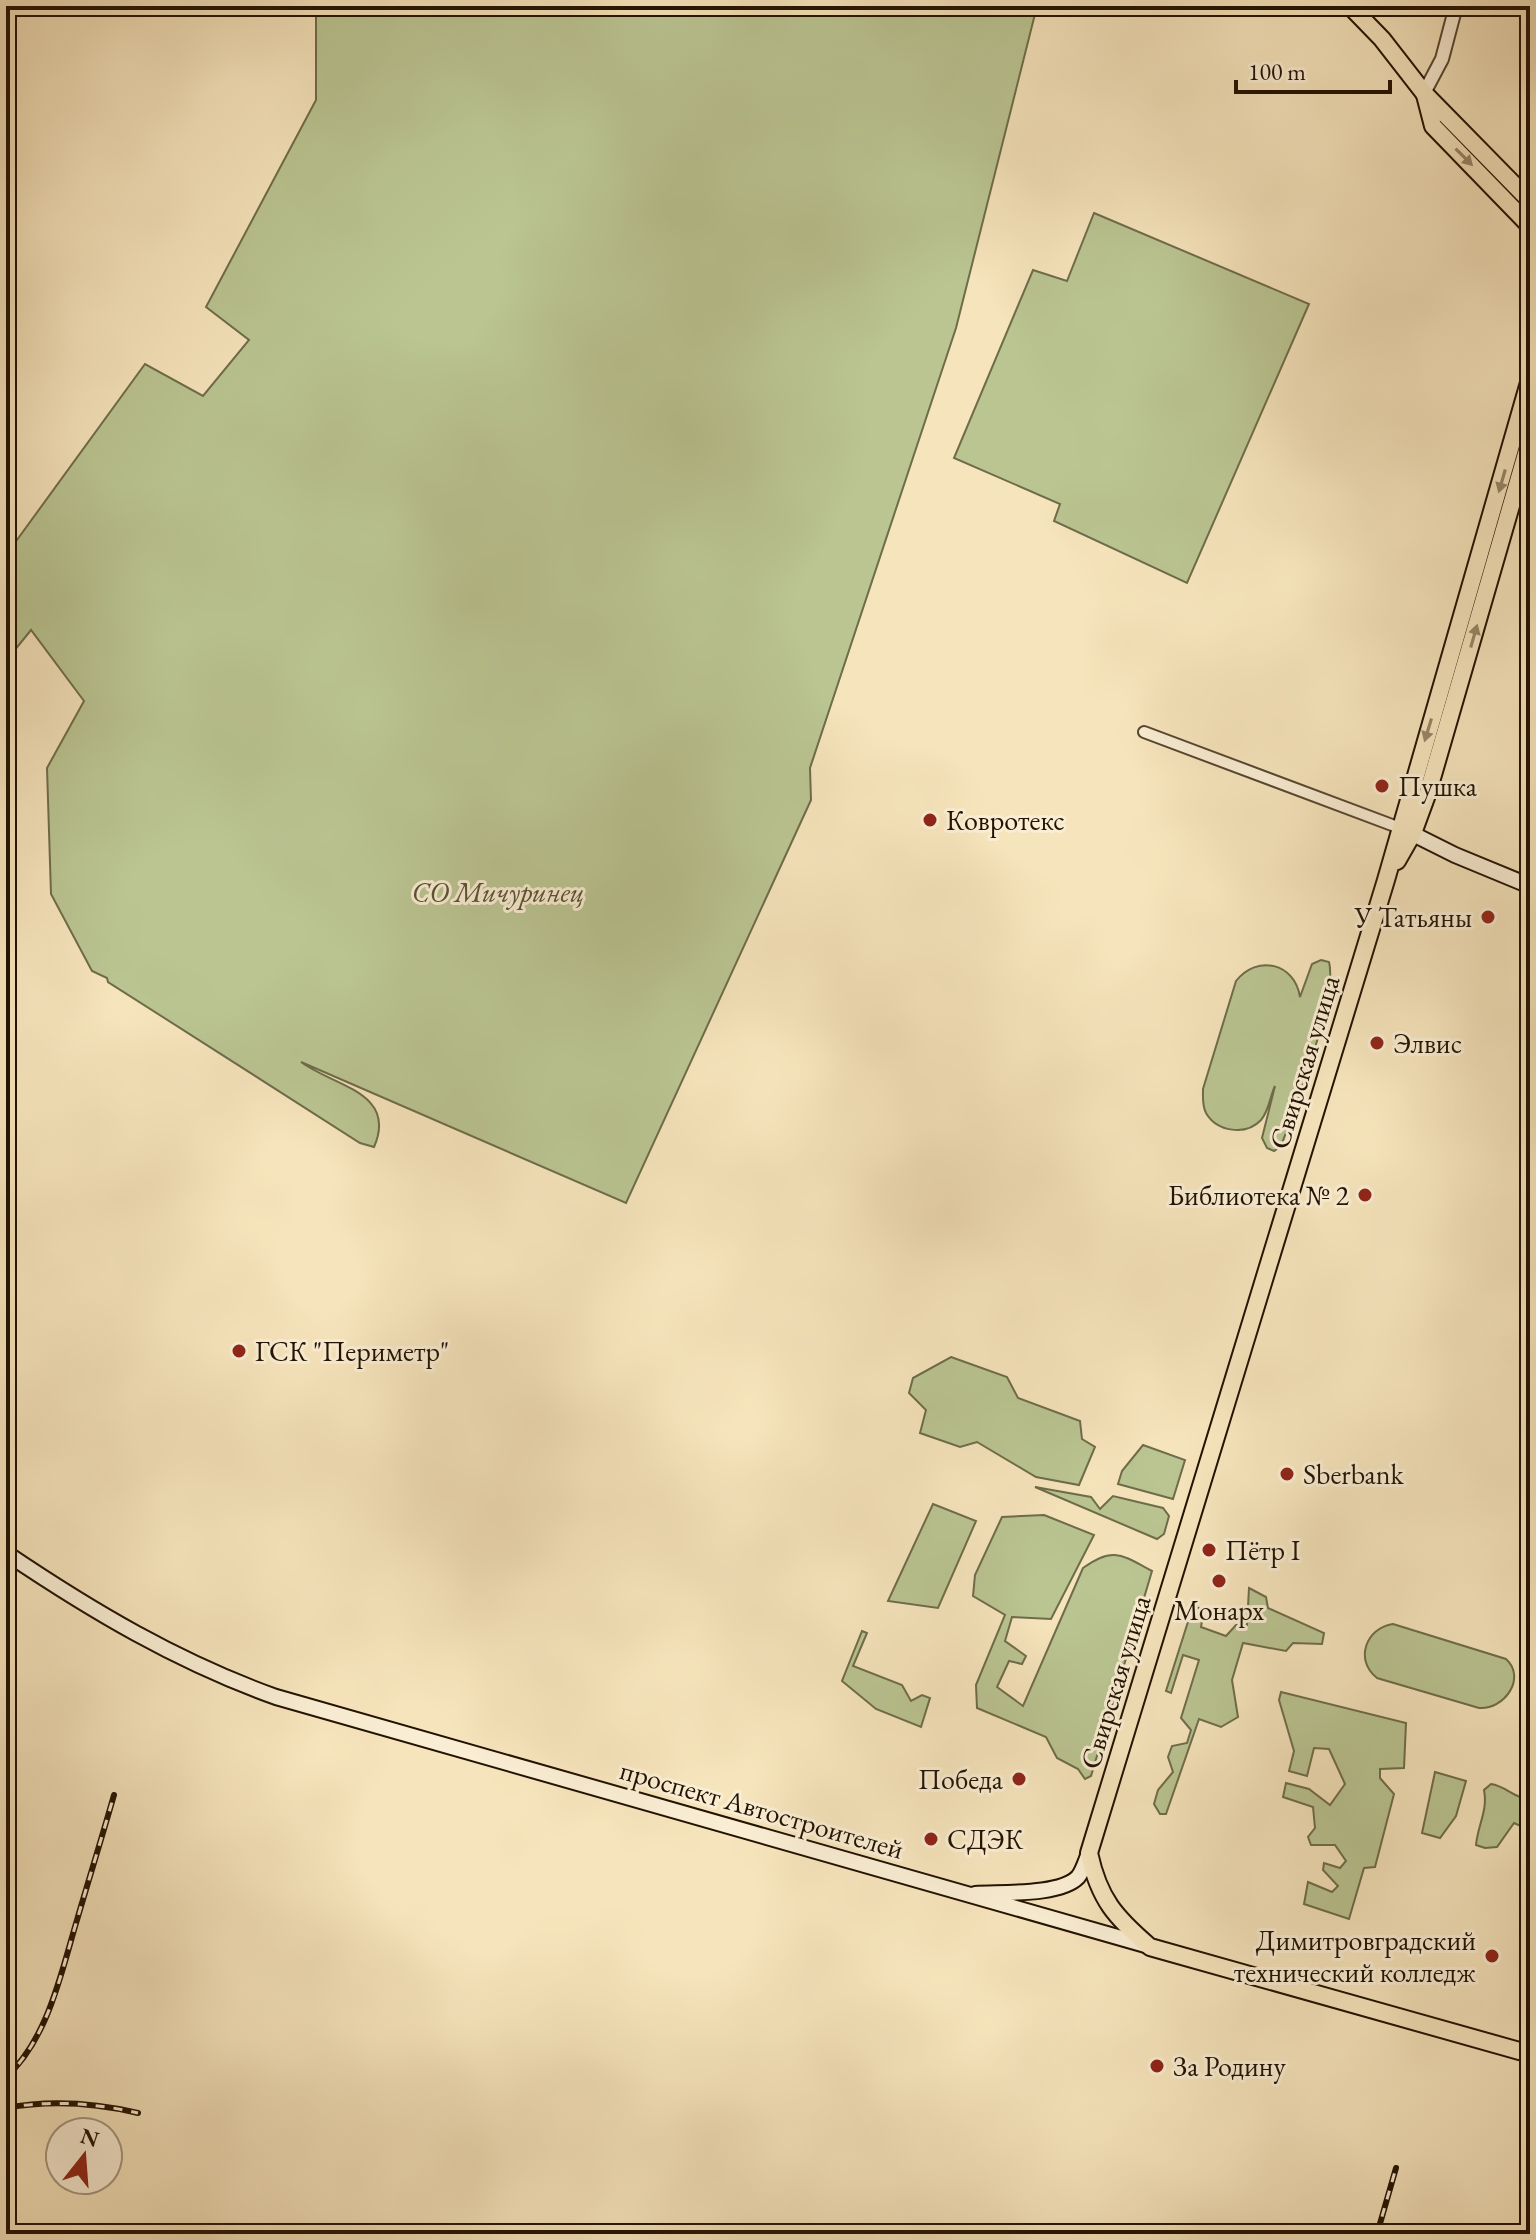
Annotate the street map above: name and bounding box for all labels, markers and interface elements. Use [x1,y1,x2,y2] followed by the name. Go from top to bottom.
[1236,44,1390,94] scale bar
[1248,56,1306,87] text: 100 m
[1454,147,1473,166] one-way arrow
[1495,469,1508,493] one-way arrow
[1468,624,1481,648] one-way arrow
[1421,719,1434,743] one-way arrow
[1398,768,1478,804] place label: Пушка
[1373,777,1391,795] marker: Пушка
[946,802,1065,838] place label: Ковротекс
[921,811,939,829] marker: Ковротекс
[412,874,584,910] park label: СО Мичуринец
[1354,899,1472,935] place label: У Татьяны
[1479,908,1497,926] marker: У Татьяны
[1261,970,1348,1153] street label: Свирская улица
[1393,1025,1462,1061] place label: Элвис
[1368,1034,1386,1052] marker: Элвис
[1168,1177,1350,1213] place label: Библиотека № 2
[1356,1186,1374,1204] marker: Библиотека № 2
[255,1333,449,1369] place label: ГСК "Периметр"
[230,1342,248,1360] marker: ГСК "Периметр"
[1303,1456,1405,1492] place label: Sberbank
[1278,1465,1296,1483] marker: Sberbank
[1225,1532,1301,1568] place label: Пётр I
[1200,1541,1218,1559] marker: Пётр I
[1210,1572,1228,1590] marker: Монарх
[1072,1590,1159,1773] street label: Свирская улица
[1174,1592,1264,1628] place label: Монарх
[616,1751,908,1867] street label: проспект Автостроителей
[918,1761,1004,1797] place label: Победа
[1010,1770,1028,1788] marker: Победа
[947,1821,1024,1857] place label: СДЭК
[922,1830,940,1848] marker: СДЭК
[1234,1922,1476,1990] place label: Димитровградский технический колледж
[1483,1947,1501,1965] marker: Димитровградский технический колледж
[1173,2048,1286,2084] place label: За Родину
[1148,2057,1166,2075] marker: За Родину
[44,2116,124,2196] north arrow
[77,2121,103,2154] text: N

